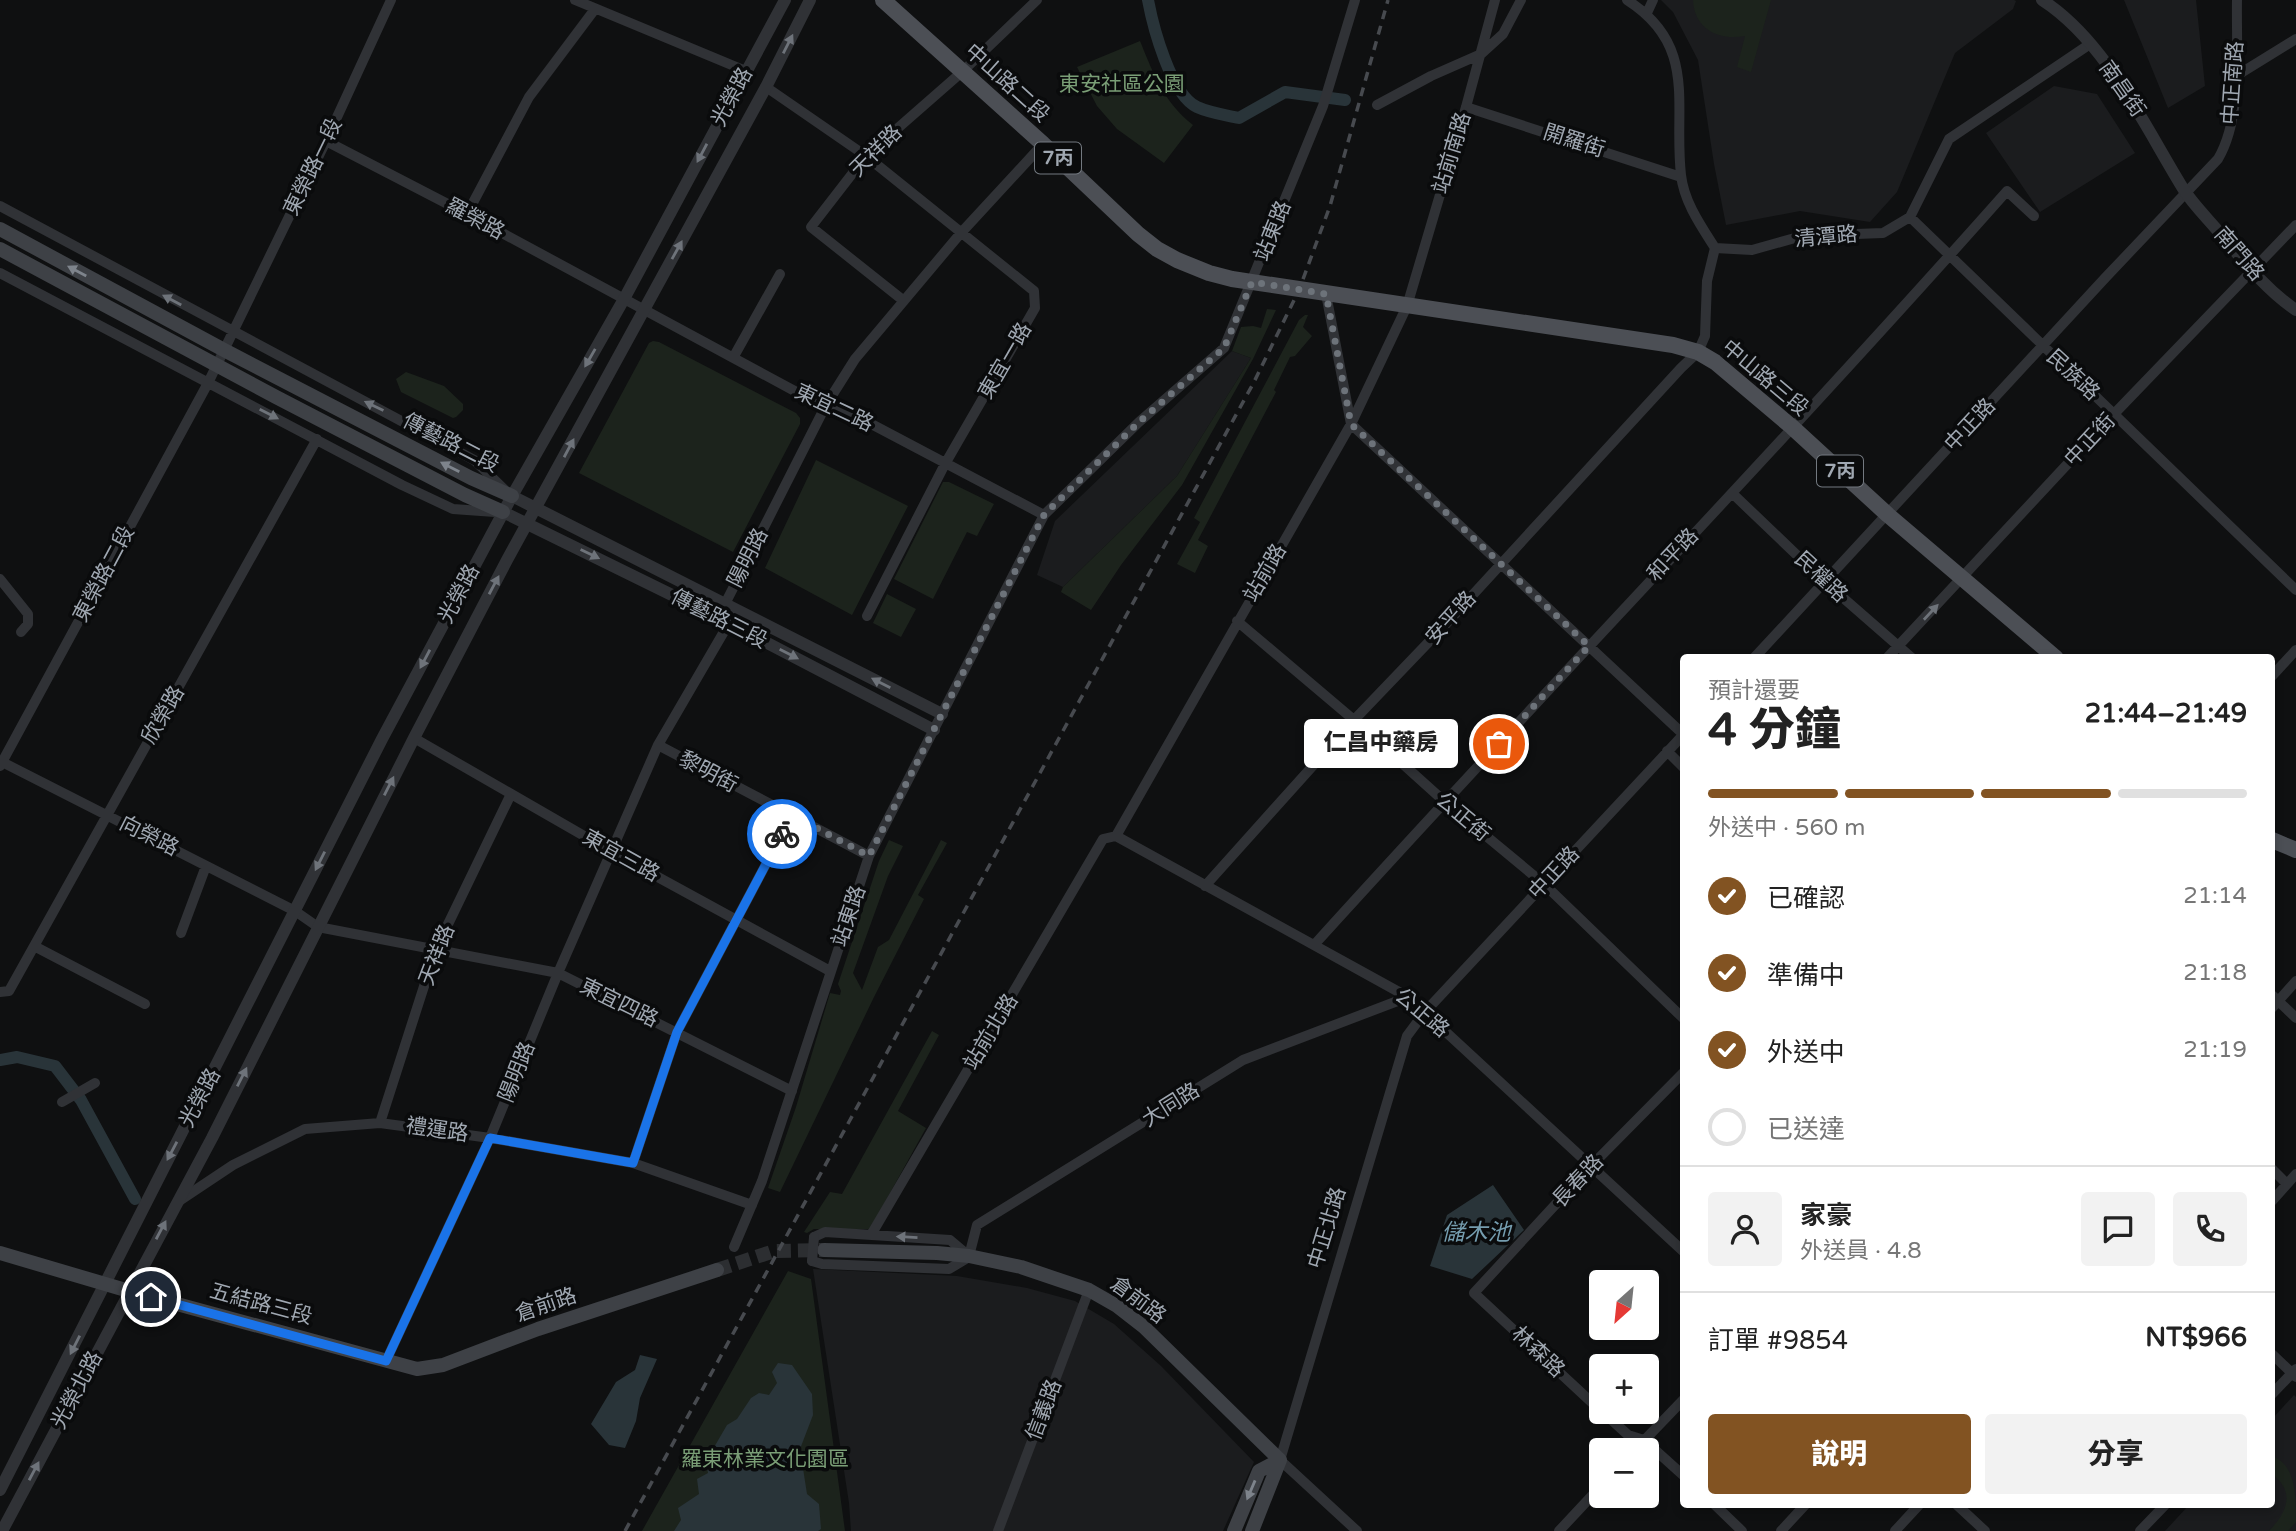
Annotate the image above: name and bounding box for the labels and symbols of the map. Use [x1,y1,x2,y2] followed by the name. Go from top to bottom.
[782,33,794,53] one-way arrow
[960,39,1054,127] street label: 中山路二段
[2218,40,2248,126] street label: 中正南路
[2094,56,2150,122] street label: 南昌街
[706,63,758,131] street label: 光榮路
[1059,72,1185,97] park label: 東安社區公園
[1428,109,1476,197] street label: 站前南路
[279,114,347,220] street label: 東榮路一段
[1540,119,1608,163] street label: 開羅街
[845,120,907,182] street label: 天祥路
[1035,142,1081,174] road number: 7丙
[697,143,709,163] one-way arrow
[441,193,509,245] street label: 羅榮路
[1250,197,1296,265] street label: 站東路
[1794,222,1858,252] street label: 清潭路
[2209,222,2269,286] street label: 南門路
[671,240,682,260] one-way arrow
[67,265,87,277] one-way arrow
[161,294,181,306] one-way arrow
[973,318,1037,404] street label: 東宜一路
[1717,335,1813,421] street label: 中山路三段
[2041,344,2105,406] street label: 民族路
[584,348,596,368] one-way arrow
[791,379,877,437] street label: 東宜二路
[1939,393,2001,457] street label: 中正路
[364,401,384,412] one-way arrow
[259,408,279,420] one-way arrow
[399,408,503,478] street label: 傳藝路二段
[2059,408,2121,472] street label: 中正街
[564,438,575,458] one-way arrow
[1817,456,1863,486] road number: 7丙
[440,462,460,473] one-way arrow
[68,522,140,626] street label: 東榮路二段
[1642,523,1704,587] street label: 和平路
[723,524,773,592] street label: 陽明路
[1238,539,1292,607] street label: 站前路
[1789,546,1853,608] street label: 民權路
[580,548,600,559] one-way arrow
[433,560,485,628] street label: 光榮路
[488,574,500,594] one-way arrow
[667,584,771,654] street label: 傳藝路三段
[1421,586,1481,650] street label: 安平路
[1922,604,1938,621] one-way arrow
[419,649,431,669] one-way arrow
[779,649,799,660] one-way arrow
[871,678,891,689] one-way arrow
[136,681,190,749] street label: 欣榮路
[1469,714,1529,774] pin
[1303,720,1457,768] callout: 仁昌中藥房
[674,746,742,798] street label: 黎明街
[384,776,395,796] one-way arrow
[1431,787,1495,847] street label: 公正街
[747,799,817,869] courier
[115,811,183,861] street label: 向榮路
[578,825,664,887] street label: 東宜三路
[1523,841,1585,905] street label: 中正路
[315,851,326,871] one-way arrow
[827,882,871,950] street label: 站東路
[414,921,460,989] street label: 天祥路
[576,973,662,1033] street label: 東宜四路
[1390,983,1454,1043] street label: 公正路
[959,990,1023,1074] street label: 站前北路
[494,1038,540,1106] street label: 陽明路
[174,1064,226,1132] street label: 光榮路
[237,1067,248,1087] one-way arrow
[1138,1078,1204,1132] street label: 大同路
[404,1113,470,1147] street label: 禮運路
[167,1141,178,1161] one-way arrow
[1547,1149,1609,1213] street label: 長春路
[1303,1184,1351,1272] street label: 中正北路
[1442,1219,1513,1247] water label: 儲木池
[154,1220,166,1240] one-way arrow
[896,1232,918,1243] one-way arrow
[121,1267,181,1327] pin
[1589,1270,1659,1340] north arrow
[1105,1271,1171,1329] street label: 倉前路
[207,1278,315,1330] street label: 五結路三段
[512,1283,580,1327] street label: 倉前路
[1506,1321,1570,1383] street label: 林森路
[69,1335,81,1354] one-way arrow
[46,1347,108,1433] street label: 光榮北路
[1021,1376,1067,1444] street label: 信義路
[681,1447,849,1472] park label: 羅東林業文化園區
[28,1461,40,1480] one-way arrow
[1245,1480,1257,1500] one-way arrow

